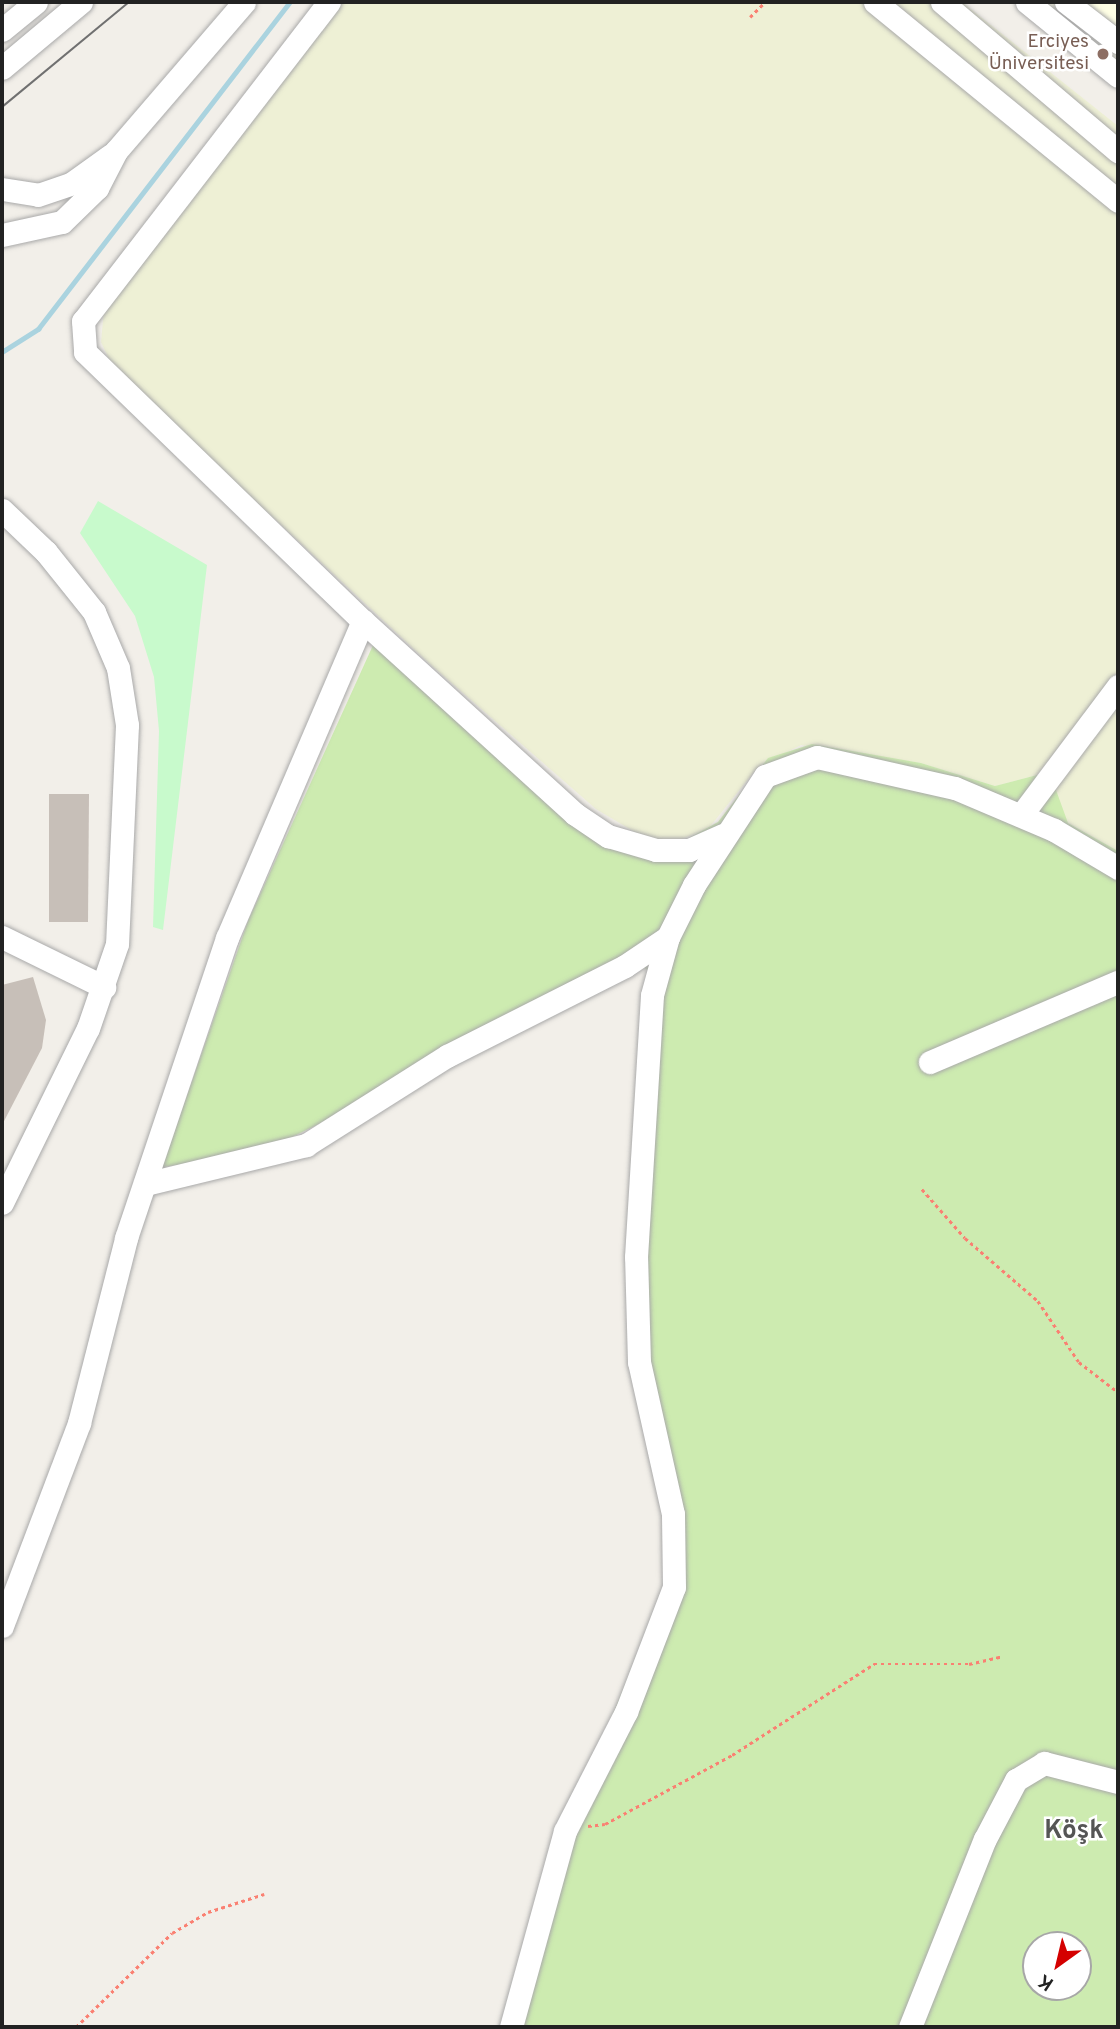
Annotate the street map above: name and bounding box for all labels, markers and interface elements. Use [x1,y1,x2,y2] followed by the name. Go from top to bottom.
[989,32,1089,76] place label: Erciyes Üniversitesi
[1095,46,1111,62] marker: Erciyes Üniversitesi
[1044,1816,1104,1848] district label: Köşk
[1022,1931,1092,2001] north arrow
[1034,1968,1059,1995] text: K

